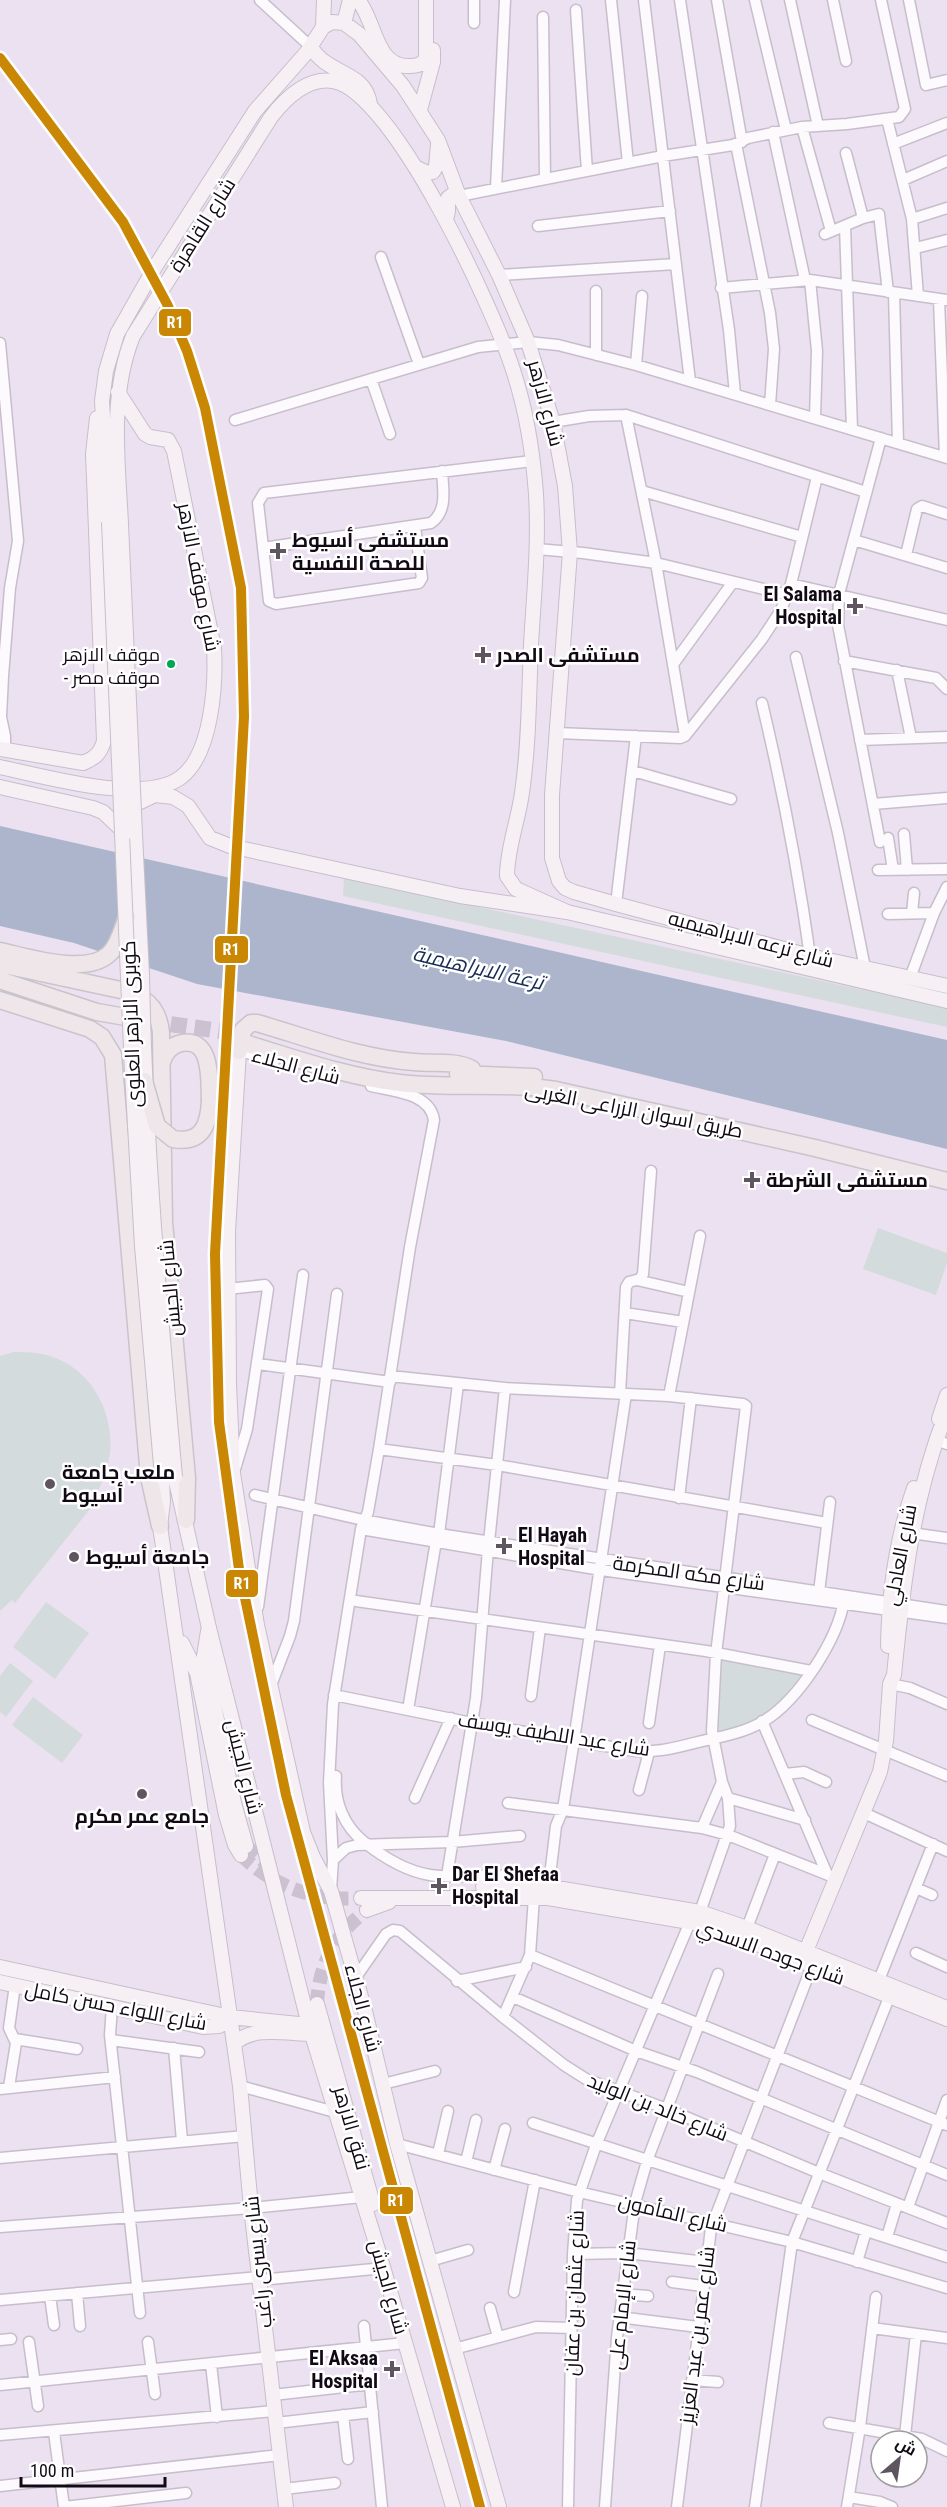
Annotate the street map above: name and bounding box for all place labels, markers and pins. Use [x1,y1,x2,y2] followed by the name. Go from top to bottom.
[292,526,449,575] place label: مستشفى أسيوط للصحة النفسية
[269,542,287,560] marker: مستشفى أسيوط للصحة النفسية
[764,582,842,629] place label: El Salama Hospital
[846,597,864,615] marker: El Salama Hospital
[495,643,640,667] place label: مستشفى الصدر
[62,644,160,689] place label: موقف الازهر - موقف مصر
[474,646,492,664] marker: مستشفى الصدر
[165,658,177,670] marker: موقف الازهر - موقف مصر
[766,1168,928,1192] place label: مستشفى الشرطة
[743,1171,761,1189] marker: مستشفى الشرطة
[62,1460,175,1507] place label: ملعب جامعة أسيوط
[43,1477,57,1491] marker: ملعب جامعة أسيوط
[518,1523,587,1570] place label: El Hayah Hospital
[495,1537,513,1555] marker: El Hayah Hospital
[86,1543,209,1569] place label: جامعة أسيوط
[67,1550,81,1564] marker: جامعة أسيوط
[135,1787,149,1801] marker: جامع عمر مكرم
[75,1804,209,1830] place label: جامع عمر مكرم
[452,1862,559,1909] place label: Dar El Shefaa Hospital
[430,1877,448,1895] marker: Dar El Shefaa Hospital
[309,2346,378,2393] place label: El Aksaa Hospital
[383,2360,401,2378] marker: El Aksaa Hospital

